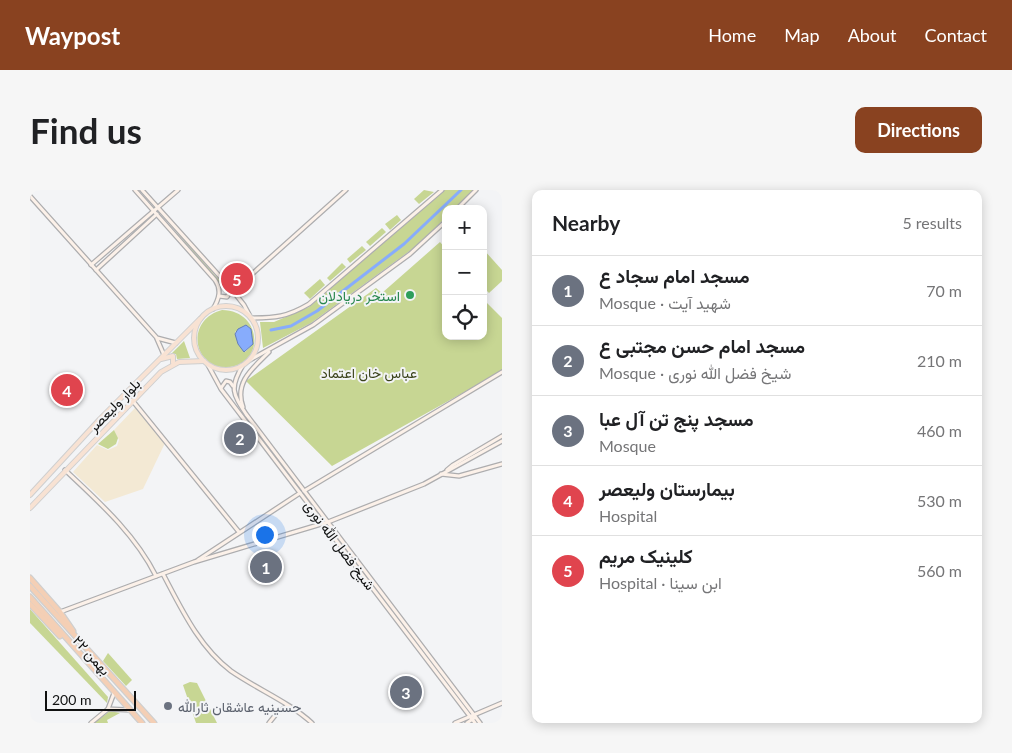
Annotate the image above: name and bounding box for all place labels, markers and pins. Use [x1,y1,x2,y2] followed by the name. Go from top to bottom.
[221,260,253,298] pin: 5
[319,287,400,305] place label: استخر دریادلان
[404,289,416,301] marker: استخر دریادلان
[51,371,83,409] pin: 4
[224,419,256,457] pin: 2
[250,548,282,586] pin: 1
[390,673,422,711] pin: 3
[178,698,301,716] place label: حسینیه عاشقان ثارالله
[162,700,174,712] marker: حسینیه عاشقان ثارالله

